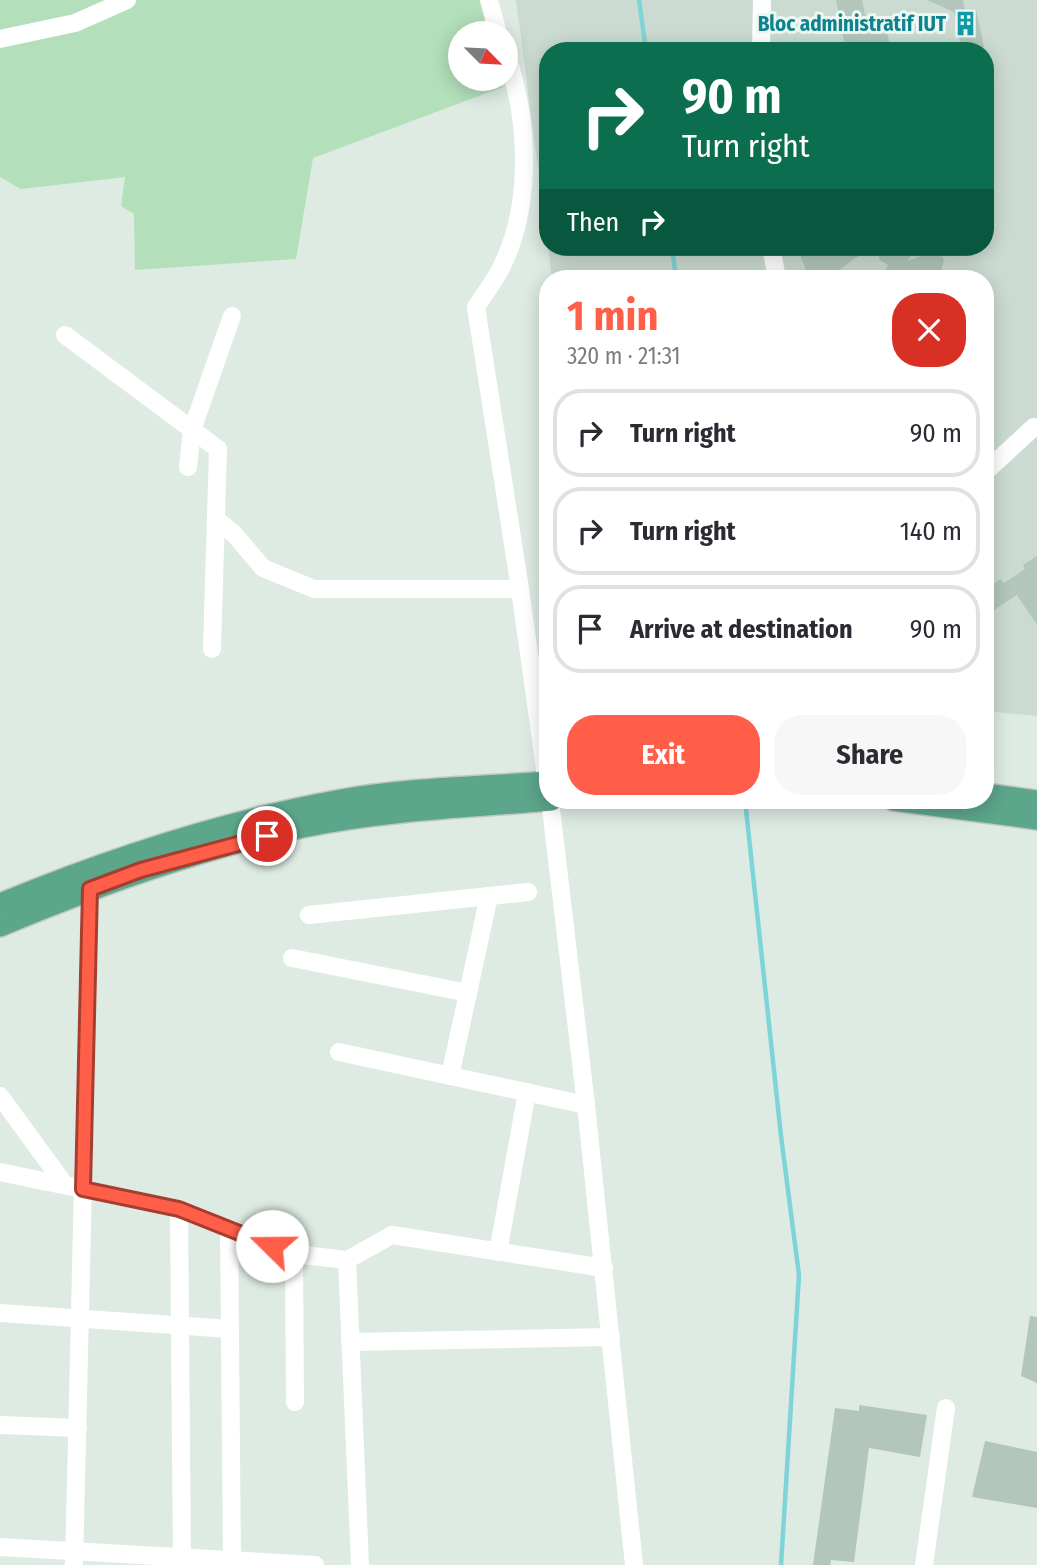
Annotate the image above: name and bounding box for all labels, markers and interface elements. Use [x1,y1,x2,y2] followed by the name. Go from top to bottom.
[952,10,980,38] building icon: Bloc administratif IUT
[758,11,947,37] place label: Bloc administratif IUT
[448,21,518,91] north arrow
[448,21,518,91] map controls
[682,67,782,126] text: 90 m
[567,70,658,161] icon: right
[682,127,809,165] text: Turn right
[633,203,671,241] icon: right
[567,207,619,238] text: Then
[567,291,658,341] text: 1 min
[892,293,966,367] button: close
[567,342,681,370] text: 320 m · 21:31
[571,414,609,452] icon: right
[630,418,736,449] text: Turn right
[910,418,962,449] text: 90 m
[571,512,609,550] icon: right
[630,516,736,547] text: Turn right
[900,516,962,547] text: 140 m
[571,610,609,648] icon: arrive
[630,614,853,645] text: Arrive at destination
[910,614,962,645] text: 90 m
[567,715,760,795] button: Exit
[774,715,966,795] button: Share
[237,806,297,866] pin
[248,817,286,855] icon: arrive
[235,1209,309,1283] position arrow

